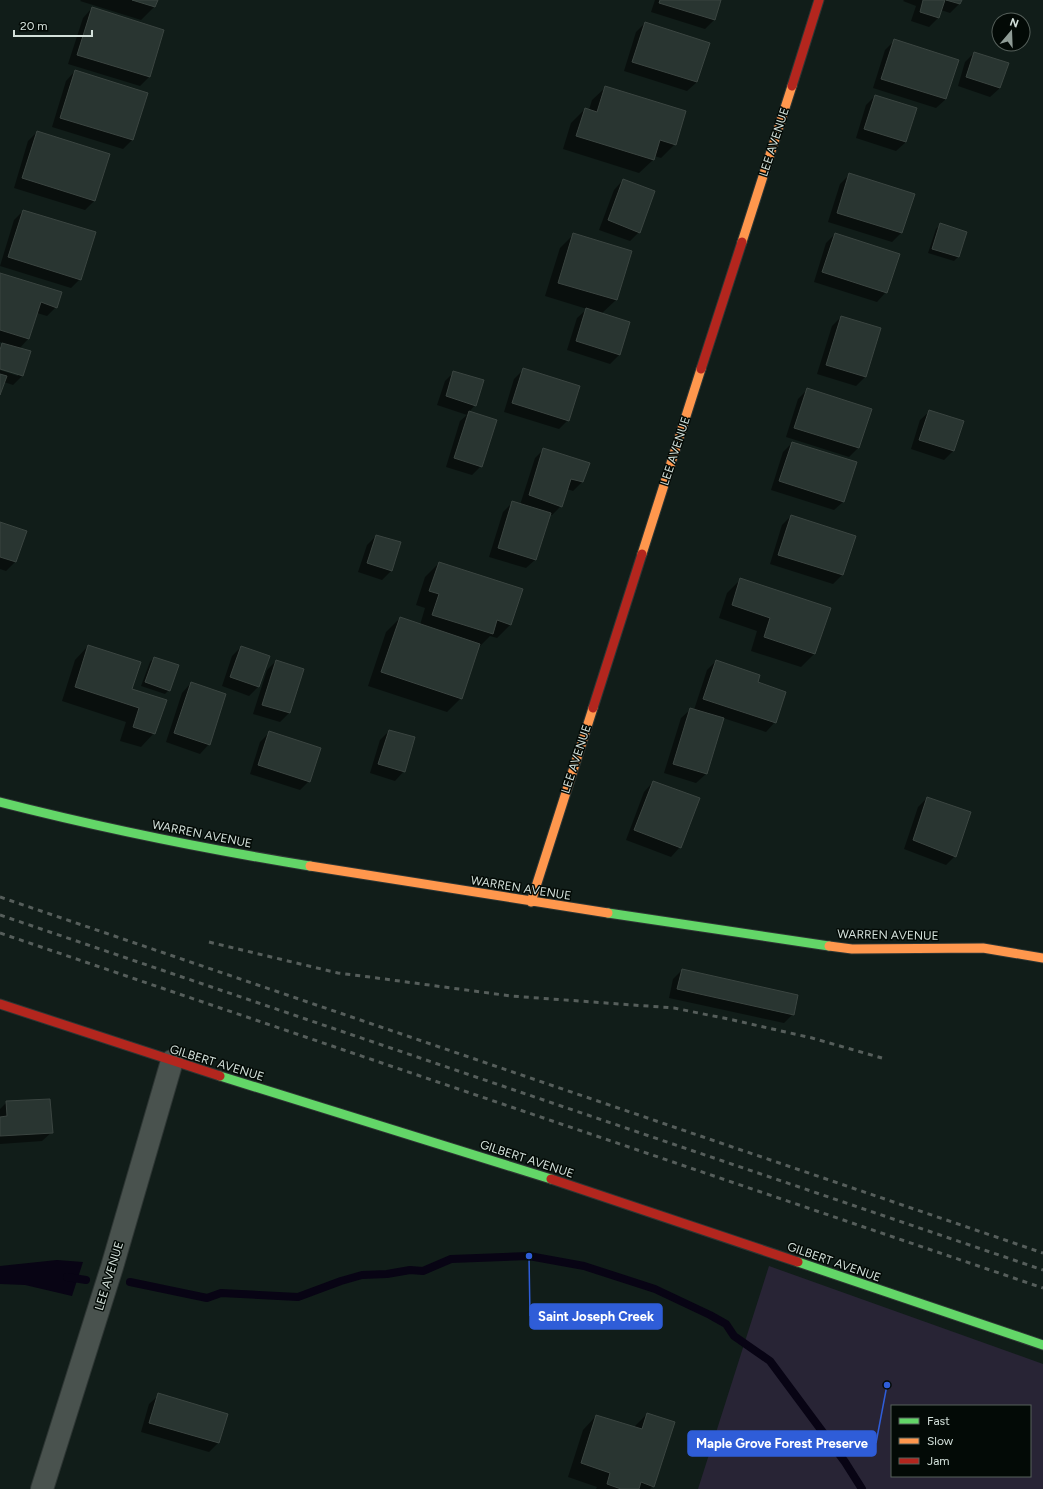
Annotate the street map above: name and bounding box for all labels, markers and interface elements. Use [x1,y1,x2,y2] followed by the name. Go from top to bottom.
[14,12,92,38] scale bar
[991,12,1031,52] north arrow
[1008,15,1020,31] text: N
[20,19,48,33] text: 20 m
[756,106,792,178] street label: LEE AVENUE
[657,415,693,487] street label: LEE AVENUE
[558,723,594,795] street label: LEE AVENUE
[151,817,253,851] street label: WARREN AVENUE
[470,873,572,903] street label: WARREN AVENUE
[837,927,939,943] street label: WARREN AVENUE
[168,1042,266,1084] street label: GILBERT AVENUE
[478,1137,576,1181] street label: GILBERT AVENUE
[785,1239,883,1285] street label: GILBERT AVENUE
[92,1240,126,1312] street label: LEE AVENUE
[530,1304,662,1329] callout: Saint Joseph Creek
[538,1309,654,1324] text: Saint Joseph Creek
[891,1405,1031,1477] legend
[927,1414,950,1428] text: Fast
[688,1431,876,1456] callout: Maple Grove Forest Preserve
[927,1434,954,1448] text: Slow
[696,1436,868,1451] text: Maple Grove Forest Preserve
[927,1454,950,1468] text: Jam

